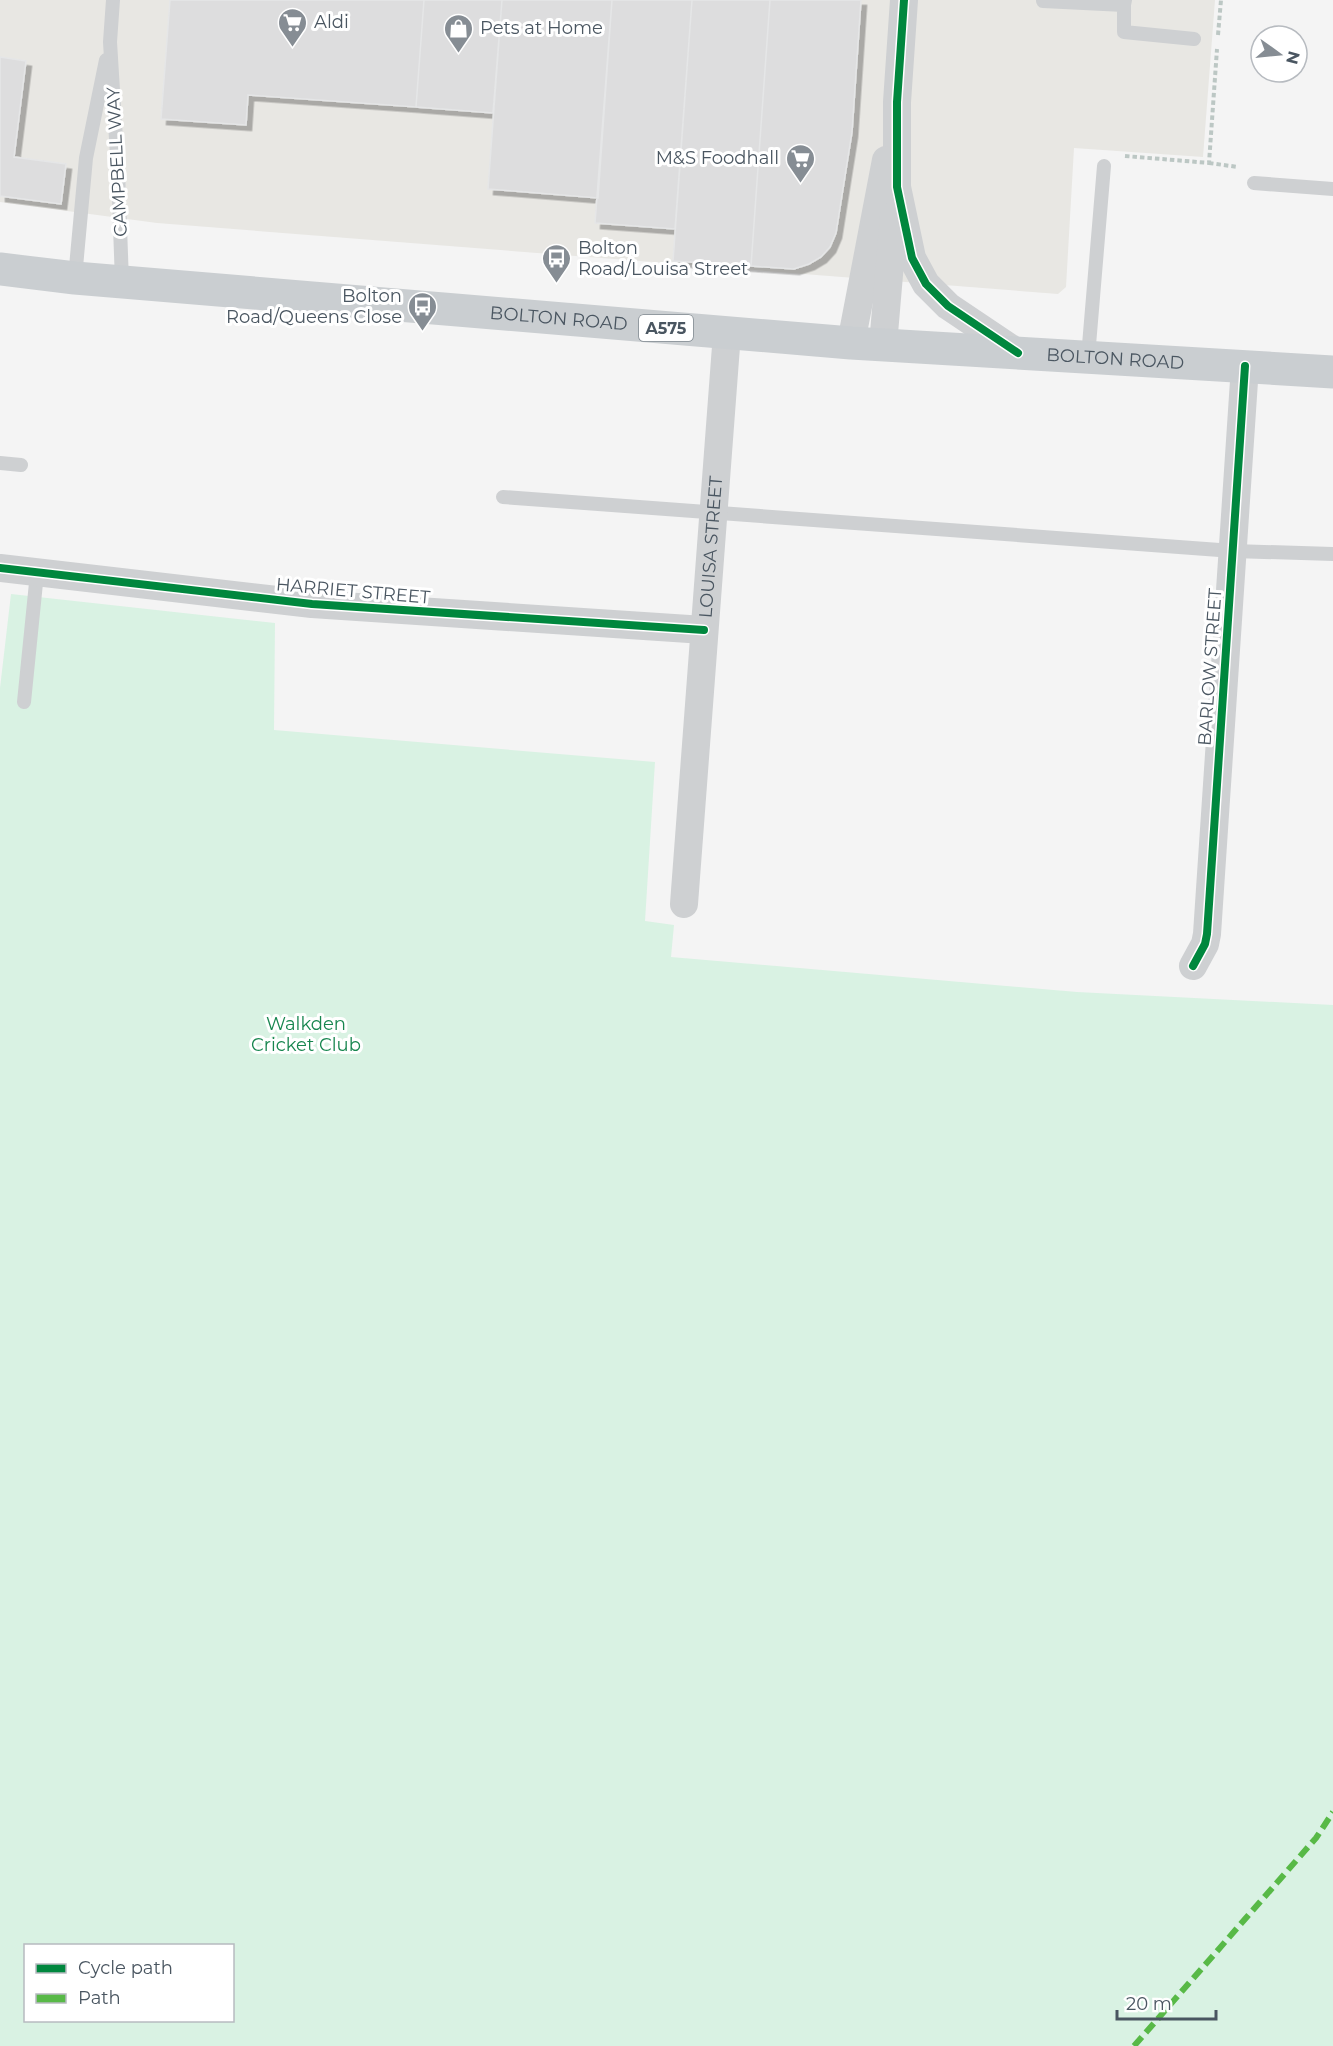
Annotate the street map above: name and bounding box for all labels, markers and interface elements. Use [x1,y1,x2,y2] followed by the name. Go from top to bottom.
[277,6,309,48] supermarket icon: Aldi
[314,11,349,33] place label: Aldi
[443,12,475,54] shop icon: Pets at Home
[480,17,603,39] place label: Pets at Home
[1249,24,1309,84] north arrow
[1282,49,1304,66] text: N
[102,86,132,237] street label: CAMPBELL WAY
[784,142,816,184] supermarket icon: M&S Foodhall
[656,147,779,169] place label: M&S Foodhall
[578,237,748,280] place label: Bolton Road/Louisa Street
[541,242,573,284] bus stop icon: Bolton Road/Louisa Street
[226,285,402,328] place label: Bolton Road/Queens Close
[407,290,439,332] bus stop icon: Bolton Road/Queens Close
[489,302,629,335] street label: BOLTON ROAD
[639,315,693,341] road number: A575
[1046,344,1185,374] street label: BOLTON ROAD
[695,474,727,619] street label: LOUISA STREET
[275,573,432,609] street label: HARRIET STREET
[1194,587,1227,747] street label: BARLOW STREET
[251,1013,361,1056] park label: Walkden Cricket Club
[24,1944,234,2022] legend
[78,1957,173,1979] text: Cycle path
[1117,1983,1216,2021] scale bar
[78,1987,121,2009] text: Path
[1126,1993,1172,2015] text: 20 m

